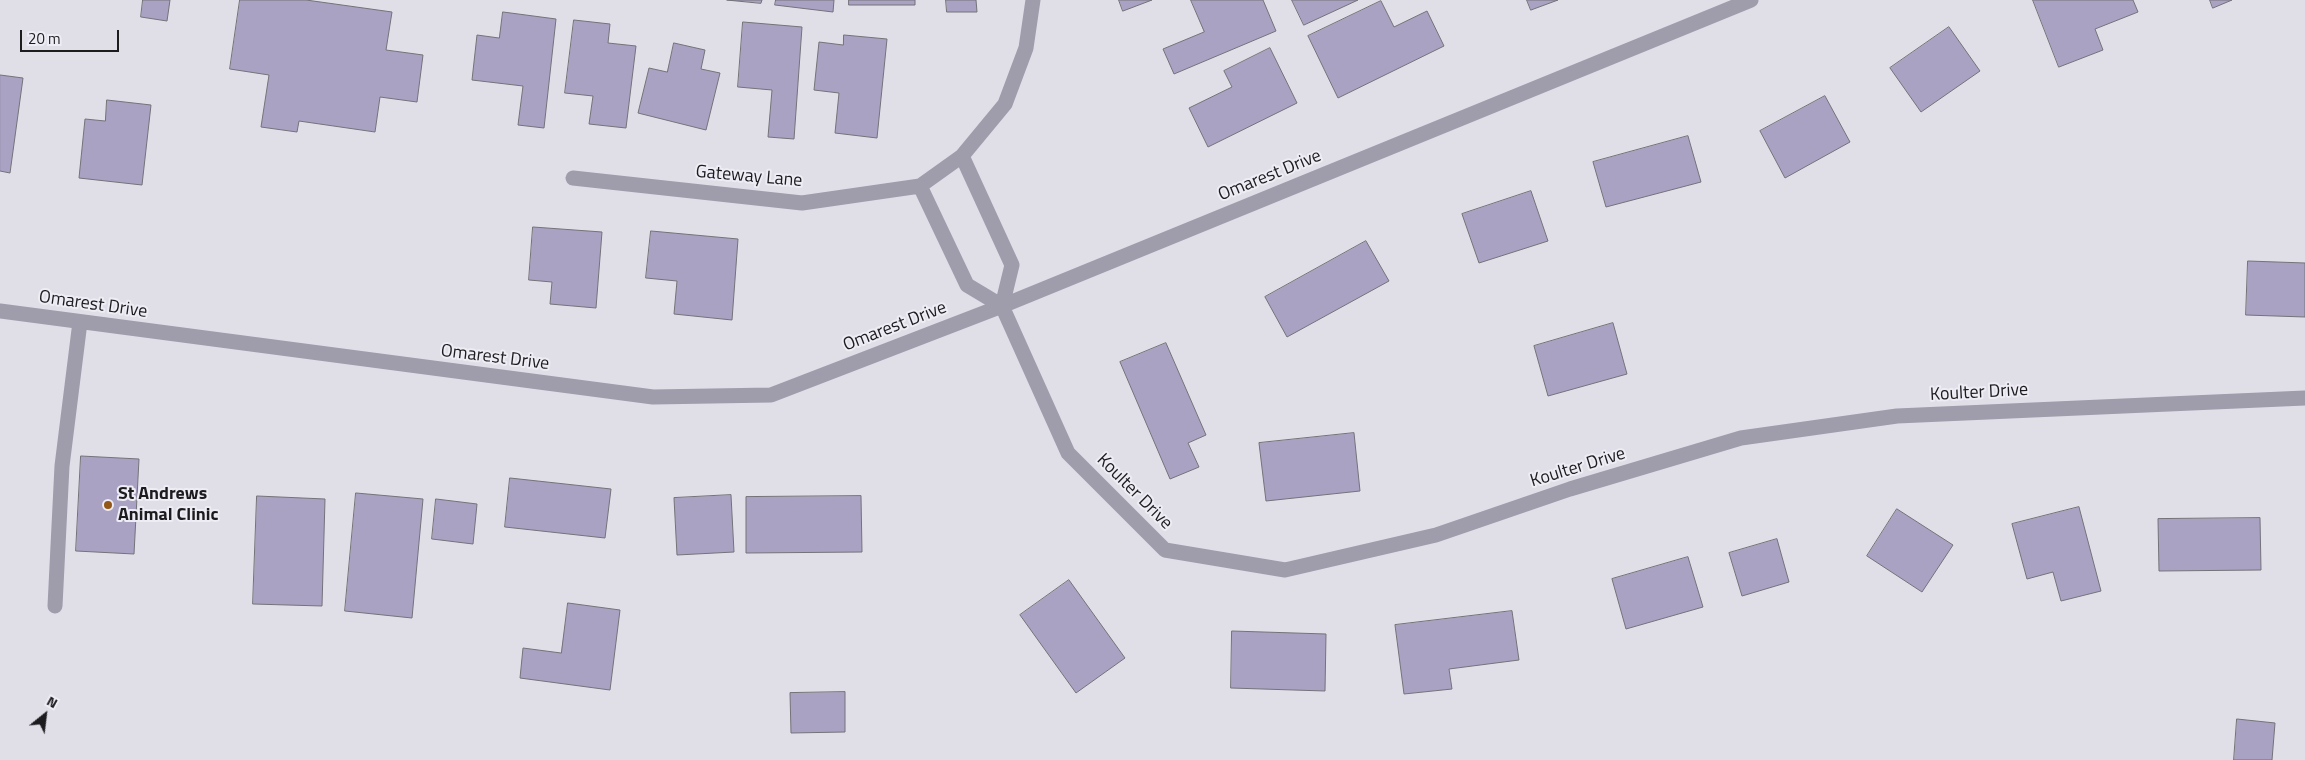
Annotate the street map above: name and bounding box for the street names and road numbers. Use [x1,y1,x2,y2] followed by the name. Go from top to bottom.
[1215,146,1325,206] street label: Omarest Drive
[695,162,803,192] street label: Gateway Lane
[37,287,149,323] street label: Omarest Drive
[840,297,950,357] street label: Omarest Drive
[440,341,550,375] street label: Omarest Drive
[1929,380,2029,406] street label: Koulter Drive
[1528,443,1628,493] street label: Koulter Drive
[1092,450,1176,534] street label: Koulter Drive

